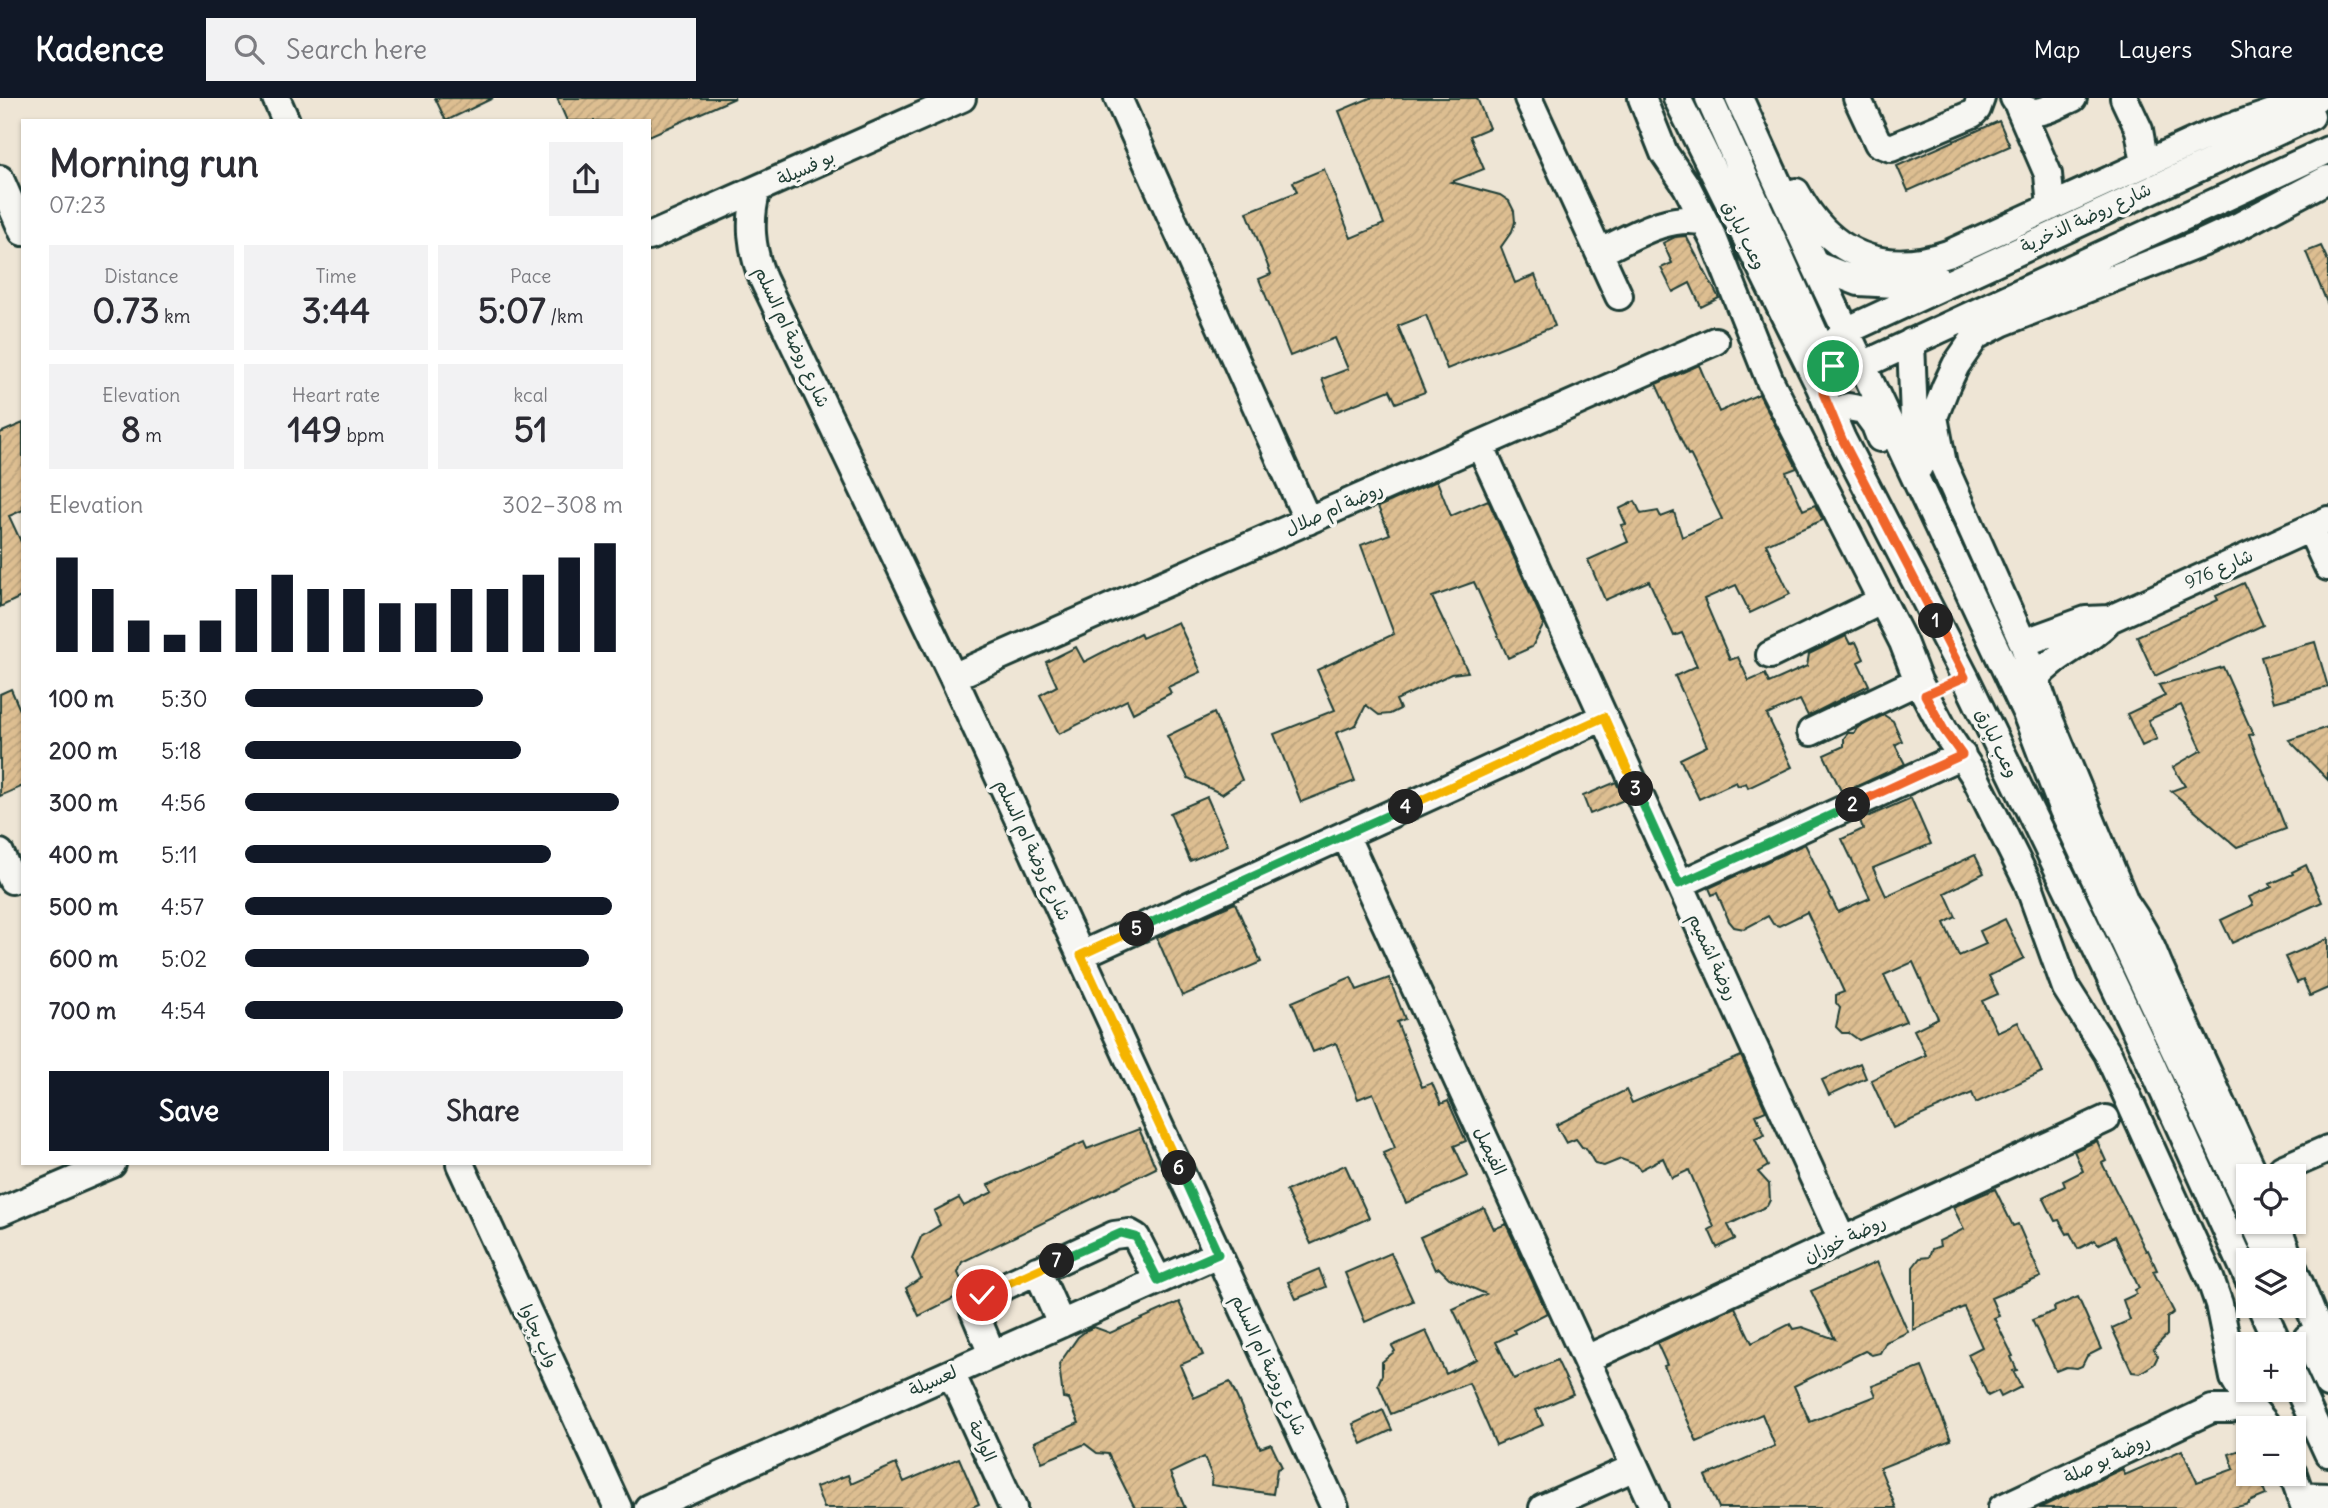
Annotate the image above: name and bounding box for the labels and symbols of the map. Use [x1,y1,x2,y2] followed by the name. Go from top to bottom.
[773,145,838,190] street label: بو فسيلة
[2017,177,2155,259] street label: شارع روضة الذخرية
[1717,196,1772,273] street label: وعب لبارق
[747,263,835,412] street label: شارع روضة ام السلم
[1803,336,1863,396] pin
[1281,477,1388,543] street label: روضة ام صلال
[2181,543,2257,595] street label: شارع 976
[1918,603,1954,638] pin: 1
[1971,704,2024,781] street label: وعب لبارق
[1618,772,1654,806] pin: 3
[988,776,1076,925] street label: شارع روضة ام السلم
[1836,788,1870,822] pin: 2
[1388,790,1424,824] pin: 4
[1681,910,1744,1005] street label: روضة اشميم
[1120,912,1154,946] pin: 5
[1469,1123,1512,1179] street label: الفيصل
[1162,1150,1196,1186] pin: 6
[1800,1210,1889,1267] street label: روضة خوزان
[1040,1244,1074,1278] pin: 7
[952,1265,1012,1325] pin
[1224,1291,1312,1440] street label: شارع روضة ام السلم
[515,1300,564,1371] street label: واب بجاوا
[905,1360,960,1401] street label: لعسيلة
[963,1416,1002,1465] street label: الواحة
[2060,1429,2154,1489] street label: روضة بو صلة

